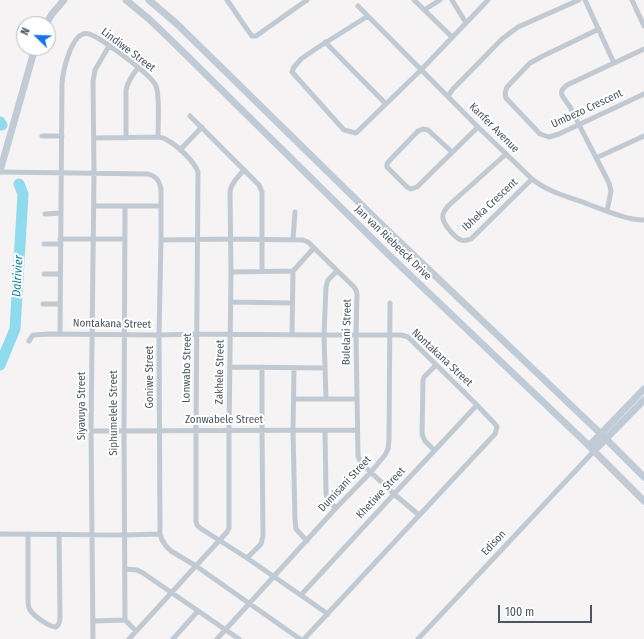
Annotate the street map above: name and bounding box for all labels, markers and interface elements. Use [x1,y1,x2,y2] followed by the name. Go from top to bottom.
[16,16,56,56] north arrow
[98,25,158,75] street label: Lindiwe Street
[18,26,33,37] text: N
[549,87,625,131] street label: Umbezo Crescent
[466,100,522,156] street label: Kanfer Avenue
[459,176,521,234] street label: Ibheka Crescent
[352,203,434,283] street label: Jan van Riebeeck Drive
[10,255,26,297] water label: Dalrivier
[340,299,354,365] street label: Bulelani Street
[73,317,151,331] street label: Nontakana Street
[409,326,475,390] street label: Nontakana Street
[180,333,194,403] street label: Lonwabo Street
[213,340,227,404] street label: Zakhele Street
[143,346,157,408] street label: Goniwe Street
[107,370,121,456] street label: Siphumelele Street
[75,372,89,440] street label: Siyavuya Street
[185,413,263,427] street label: Zonwabele Street
[316,453,374,515] street label: Dumisani Street
[354,464,408,522] street label: Khetiwe Street
[479,528,509,558] street label: Edison
[500,597,594,623] scale bar
[505,605,534,619] text: 100 m

